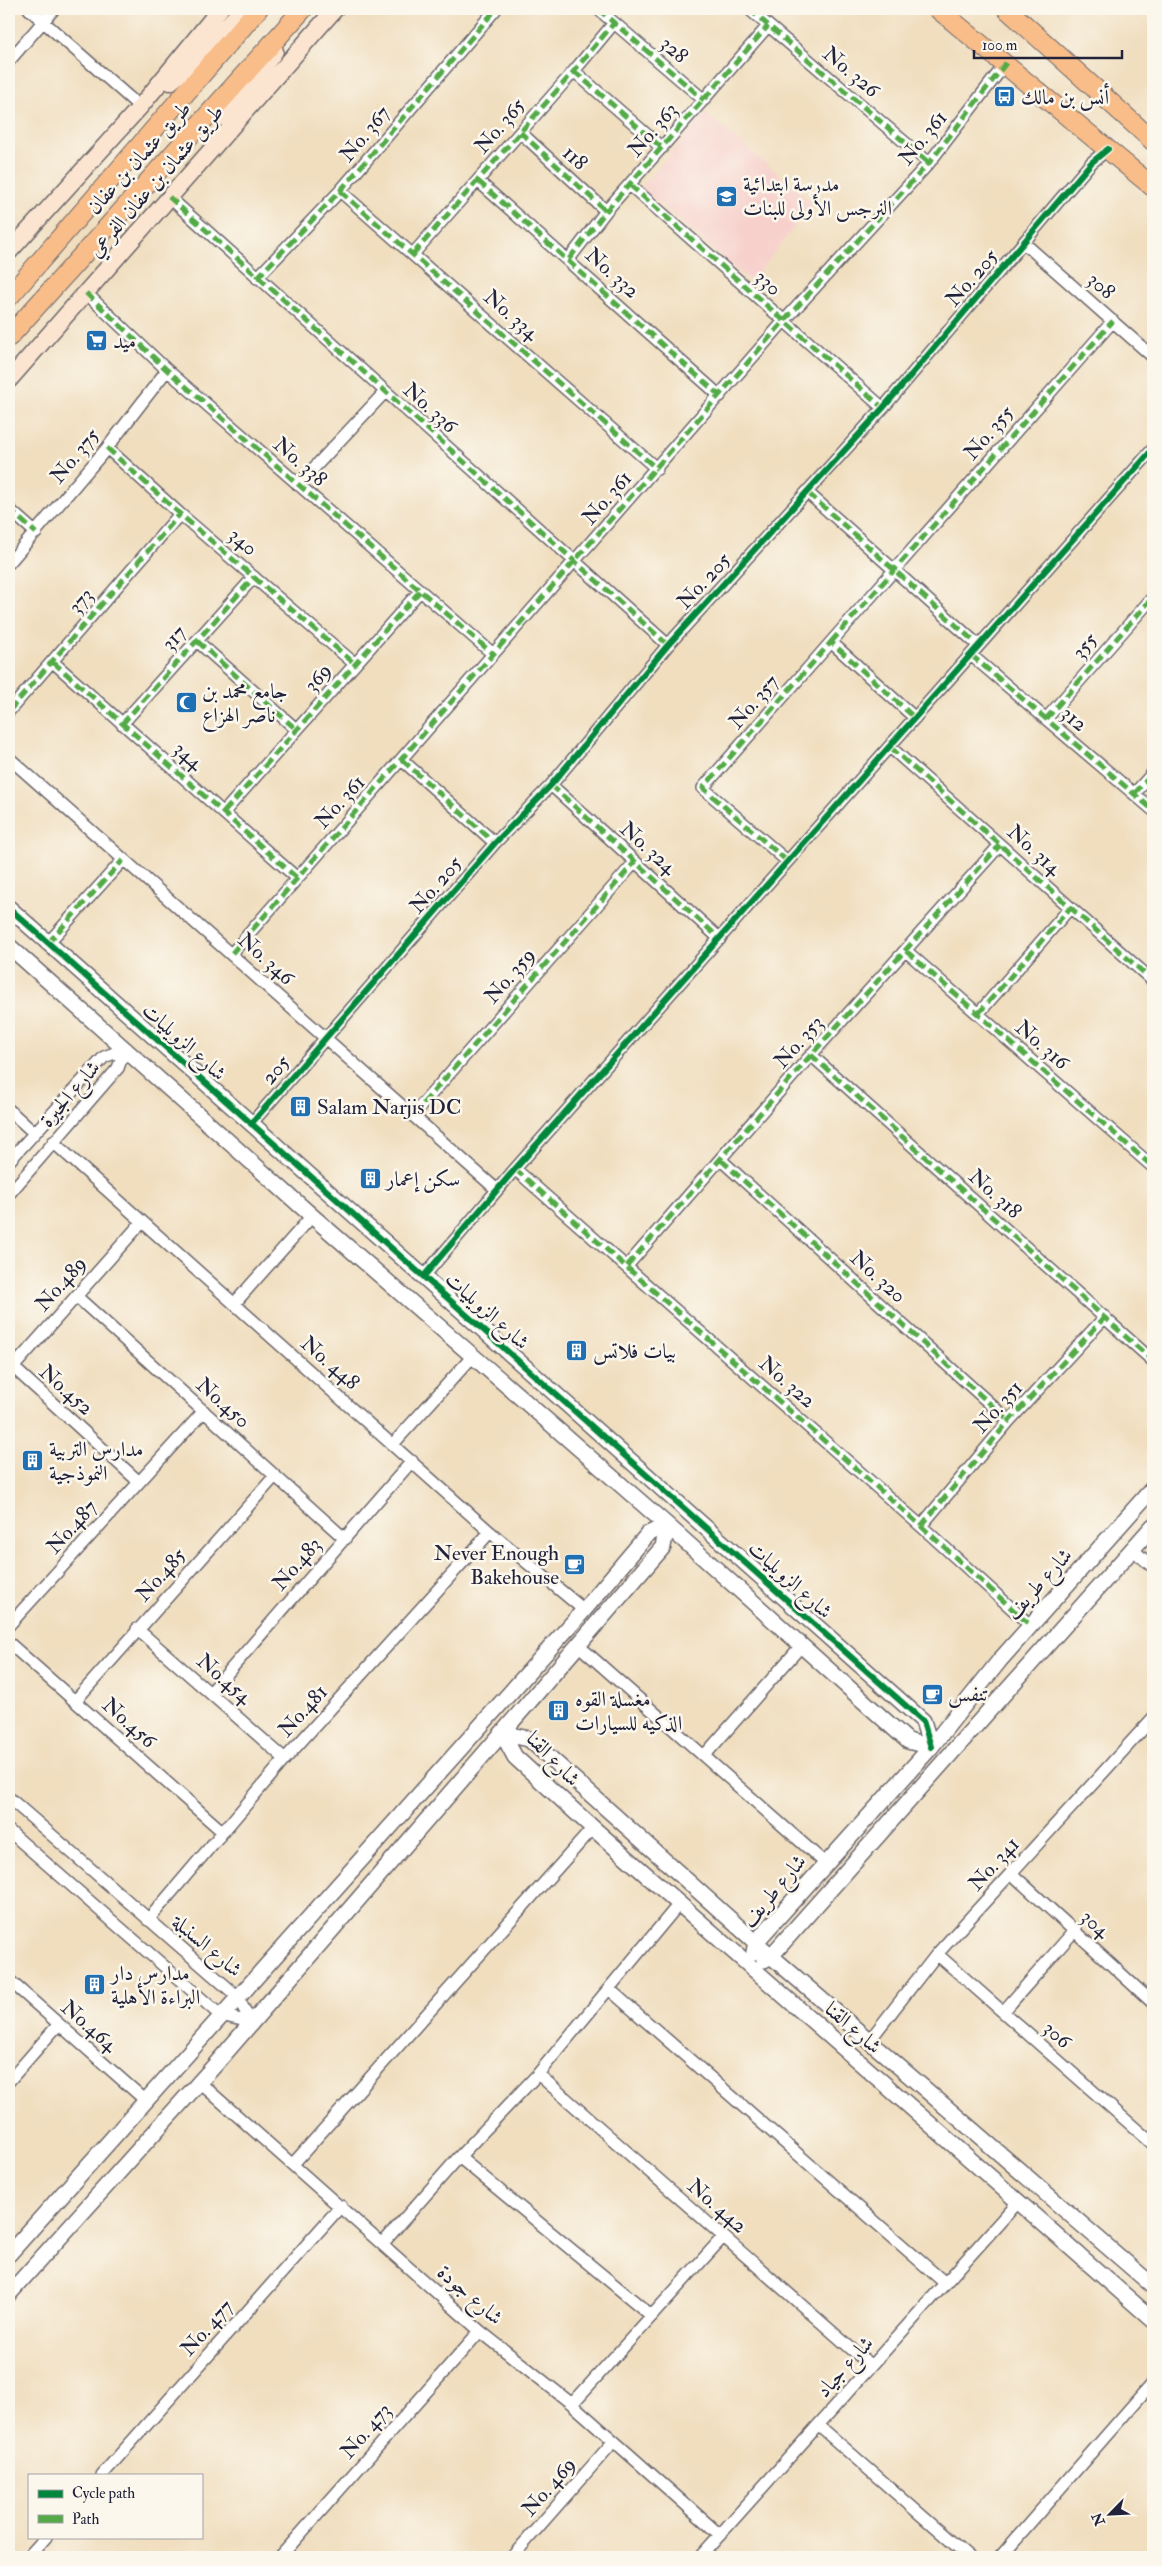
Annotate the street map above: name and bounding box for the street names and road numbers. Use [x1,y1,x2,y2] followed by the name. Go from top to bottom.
[654,30,694,70] street label: 328
[817,40,886,105] street label: No. 326
[469,92,532,159] street label: No. 365
[81,96,197,220] street label: طريق عثمان بن عفان
[622,97,684,163] street label: No. 363
[82,99,232,265] street label: طريق عثمان بن عفان الفرعي
[334,100,397,168] street label: No. 367
[893,105,953,171] street label: No. 361
[557,140,593,176] street label: 118
[579,242,645,304] street label: No. 332
[940,243,1005,312] street label: No. 205
[749,264,787,302] street label: 330
[1081,266,1121,306] street label: 308
[478,284,545,347] street label: No. 334
[397,377,464,440] street label: No. 336
[958,400,1021,466] street label: No. 355
[44,422,106,489] street label: No. 375
[267,431,333,493] street label: No. 338
[576,465,638,531] street label: No. 361
[223,522,263,562] street label: 340
[671,547,737,615] street label: No. 205
[62,582,100,620] street label: 373
[156,619,193,656] street label: 317
[1066,627,1104,665] street label: 355
[298,658,338,698] street label: 369
[723,669,785,735] street label: No. 357
[1055,700,1093,738] street label: 312
[168,736,210,777] street label: 344
[309,770,371,834] street label: No. 361
[614,816,683,882] street label: No. 324
[1001,819,1068,882] street label: No. 314
[404,850,469,919] street label: No. 205
[232,927,301,992] street label: No. 346
[478,943,542,1009] street label: No. 359
[133,997,232,1090] street label: شارع الزويليات
[768,1010,830,1074] street label: No. 353
[1009,1014,1076,1077] street label: No. 316
[256,1049,297,1090] street label: 205
[34,1055,109,1136] street label: شارع الجيرة
[963,1163,1027,1225] street label: No. 318
[844,1245,912,1309] street label: No. 320
[29,1251,93,1317] street label: No.489
[436,1266,535,1359] street label: شارع الزويليات
[295,1330,365,1396] street label: No. 448
[753,1350,821,1414] street label: No. 322
[33,1359,99,1421] street label: No.452
[190,1372,256,1434] street label: No.450
[967,1375,1029,1439] street label: No. 351
[41,1494,104,1560] street label: No.487
[266,1532,328,1596] street label: No.483
[739,1535,838,1628] street label: شارع الزويليات
[130,1542,193,1608] street label: No.485
[1000,1542,1081,1628] street label: شارع طريف
[191,1648,258,1711] street label: No.454
[272,1679,334,1743] street label: No.481
[96,1692,163,1755] street label: No.456
[517,1726,586,1795] street label: شارع القنا
[963,1831,1025,1897] street label: No. 341
[735,1849,816,1936] street label: شارع طريف
[1075,1904,1116,1945] street label: 304
[163,1908,248,1986] street label: شارع السنبلة
[55,1994,124,2059] street label: No.464
[816,1996,887,2063] street label: شارع القنا
[1037,2015,1078,2056] street label: 306
[682,2173,752,2239] street label: No. 442
[429,2259,509,2334] street label: شارع جودة
[175,2294,240,2362] street label: No. 477
[810,2330,883,2406] street label: شارع جياد
[334,2397,398,2465] street label: No. 473
[516,2452,582,2522] street label: No. 469

